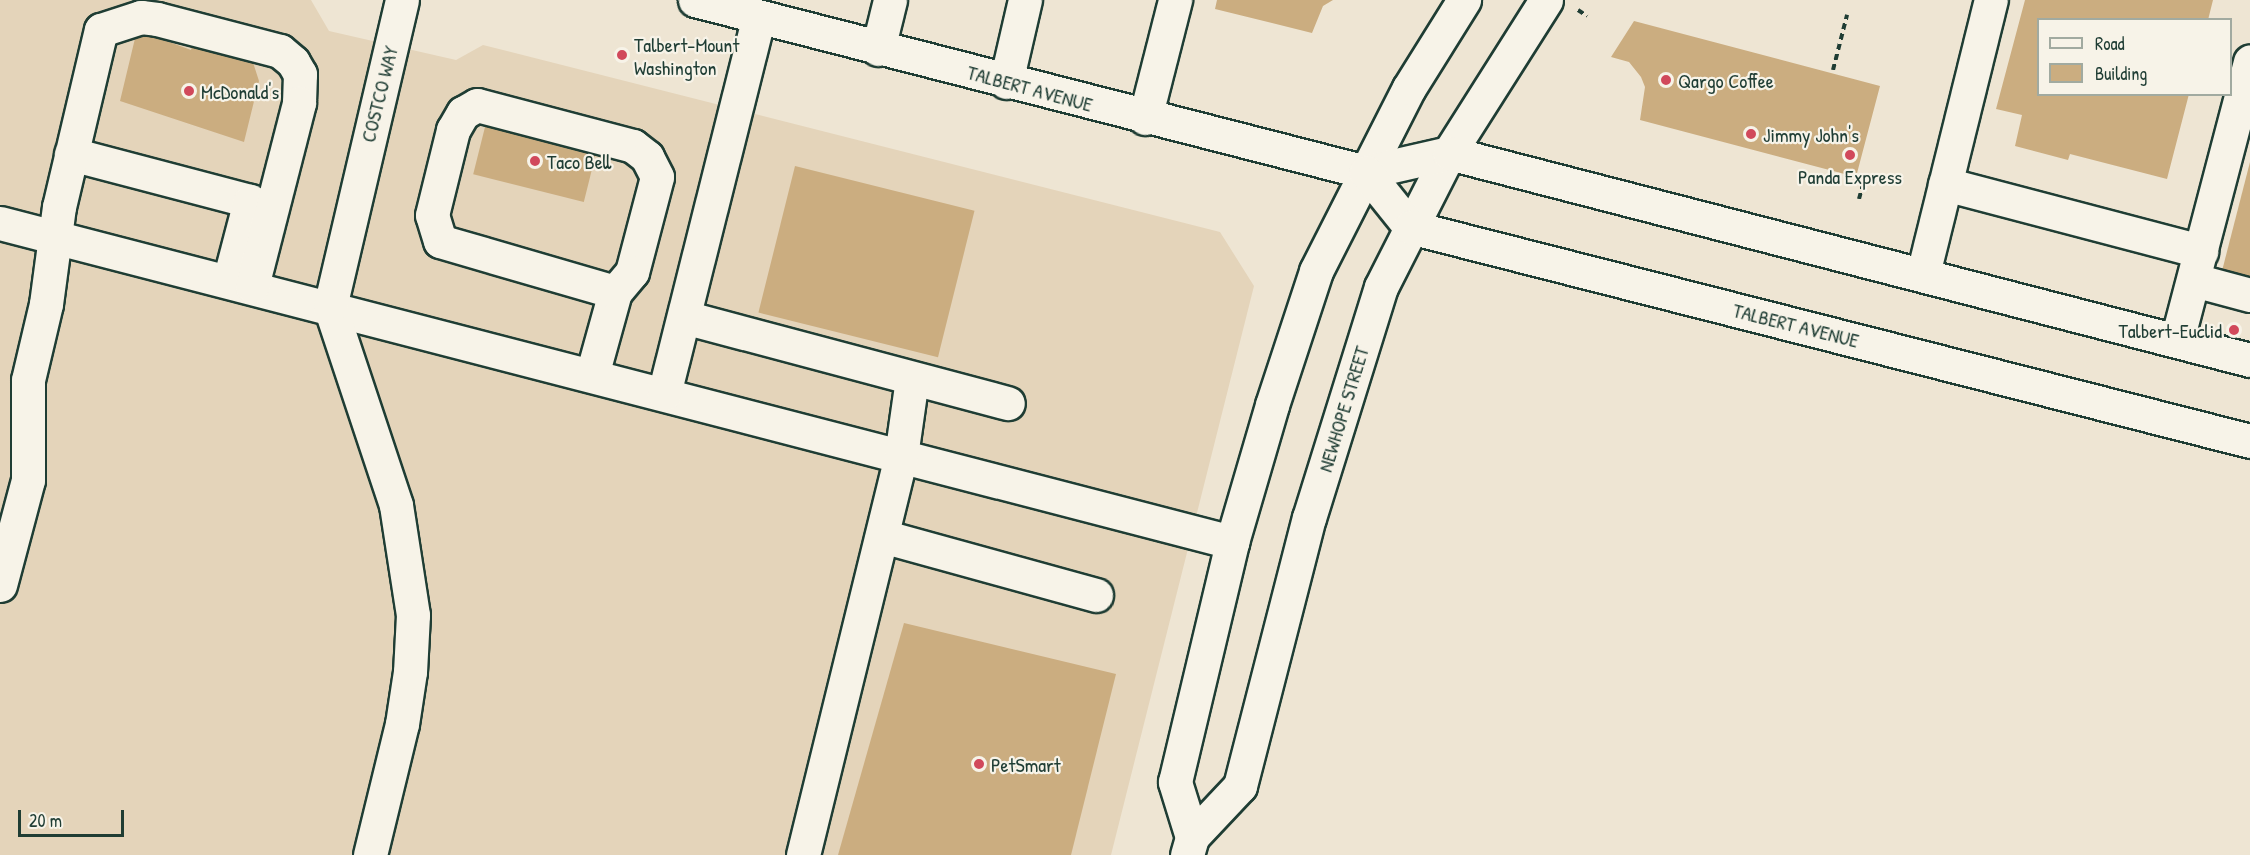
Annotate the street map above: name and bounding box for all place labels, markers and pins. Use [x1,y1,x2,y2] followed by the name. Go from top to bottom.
[634,32,739,79] place label: Talbert-Mount Washington
[615,48,629,62] marker: Talbert-Mount Washington
[1678,68,1774,92] place label: Qargo Coffee
[1659,73,1673,87] marker: Qargo Coffee
[201,79,279,103] place label: McDonald's
[182,84,196,98] marker: McDonald's
[1763,122,1859,146] place label: Jimmy John's
[1744,127,1758,141] marker: Jimmy John's
[1843,148,1857,162] marker: Panda Express
[547,149,611,173] place label: Taco Bell
[528,154,542,168] marker: Taco Bell
[1798,164,1902,188] place label: Panda Express
[2118,318,2222,342] place label: Talbert-Euclid
[2227,323,2241,337] marker: Talbert-Euclid
[991,752,1061,776] place label: PetSmart
[972,757,986,771] marker: PetSmart

